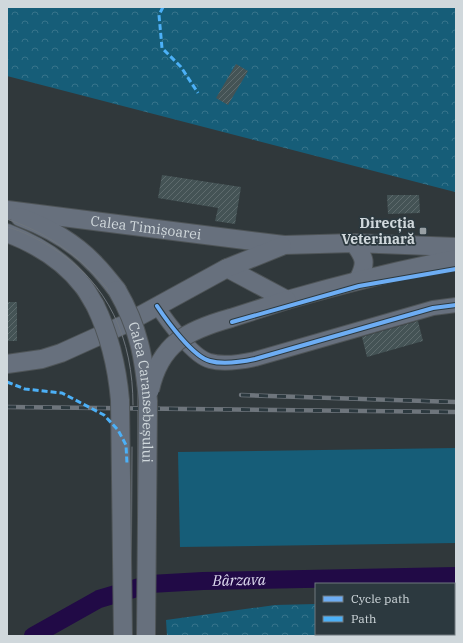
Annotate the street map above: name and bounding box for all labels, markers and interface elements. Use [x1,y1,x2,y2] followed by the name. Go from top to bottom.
[90,212,202,243] street label: Calea Timișoarei
[341,214,415,248] place label: Direcția Veterinară
[418,226,428,236] marker: Direcția Veterinară
[124,319,157,463] street label: Calea Caransebeșului
[211,570,267,590] water label: Bârzava
[315,583,455,635] legend
[351,591,410,606] text: Cycle path
[351,611,377,626] text: Path

